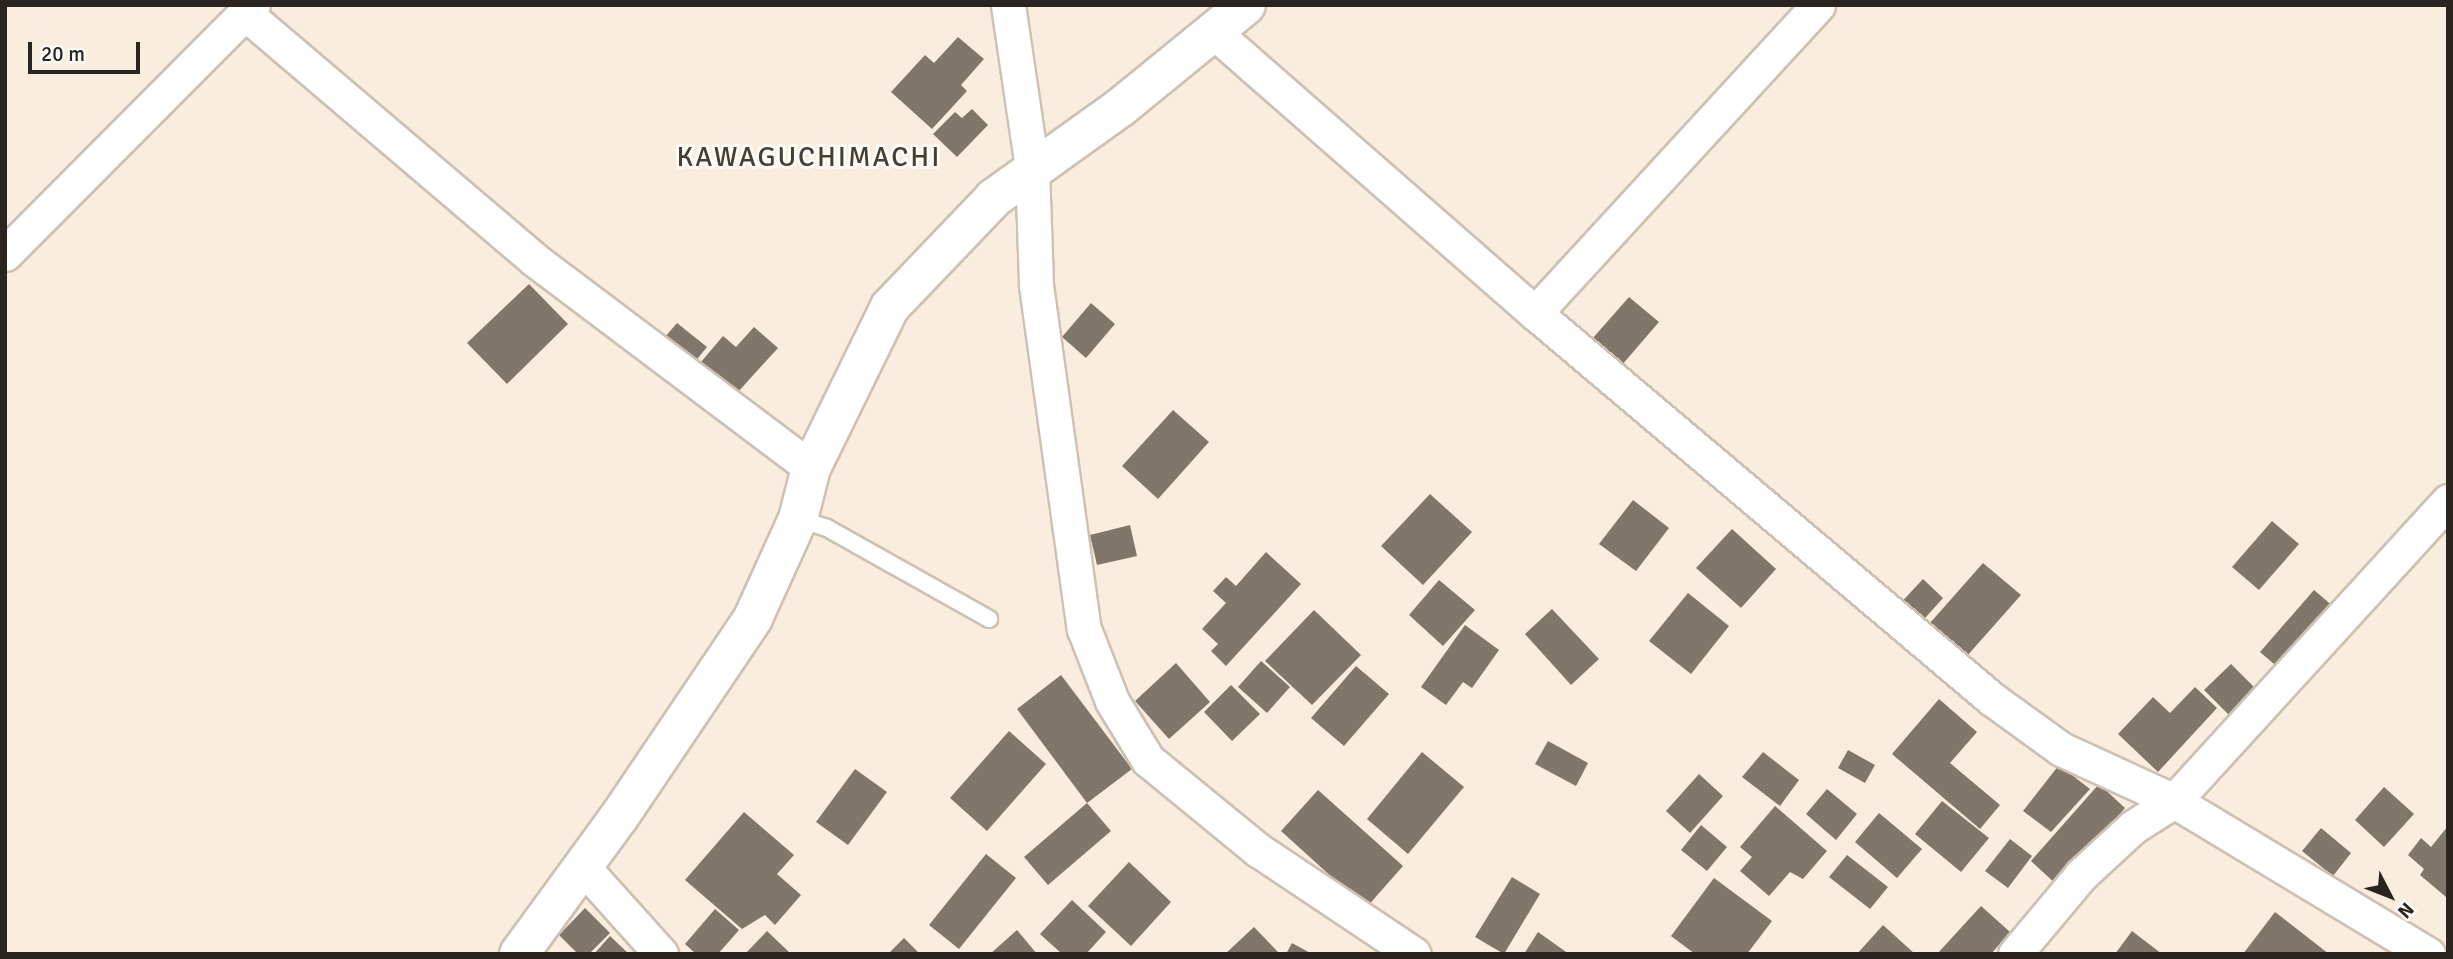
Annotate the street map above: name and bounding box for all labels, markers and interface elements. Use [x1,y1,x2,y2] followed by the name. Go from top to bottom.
[32,28,144,72] scale bar
[41,41,85,67] text: 20 m
[678,140,940,174] district label: KAWAGUCHIMACHI
[2355,861,2425,931] north arrow
[2392,897,2419,923] text: N

